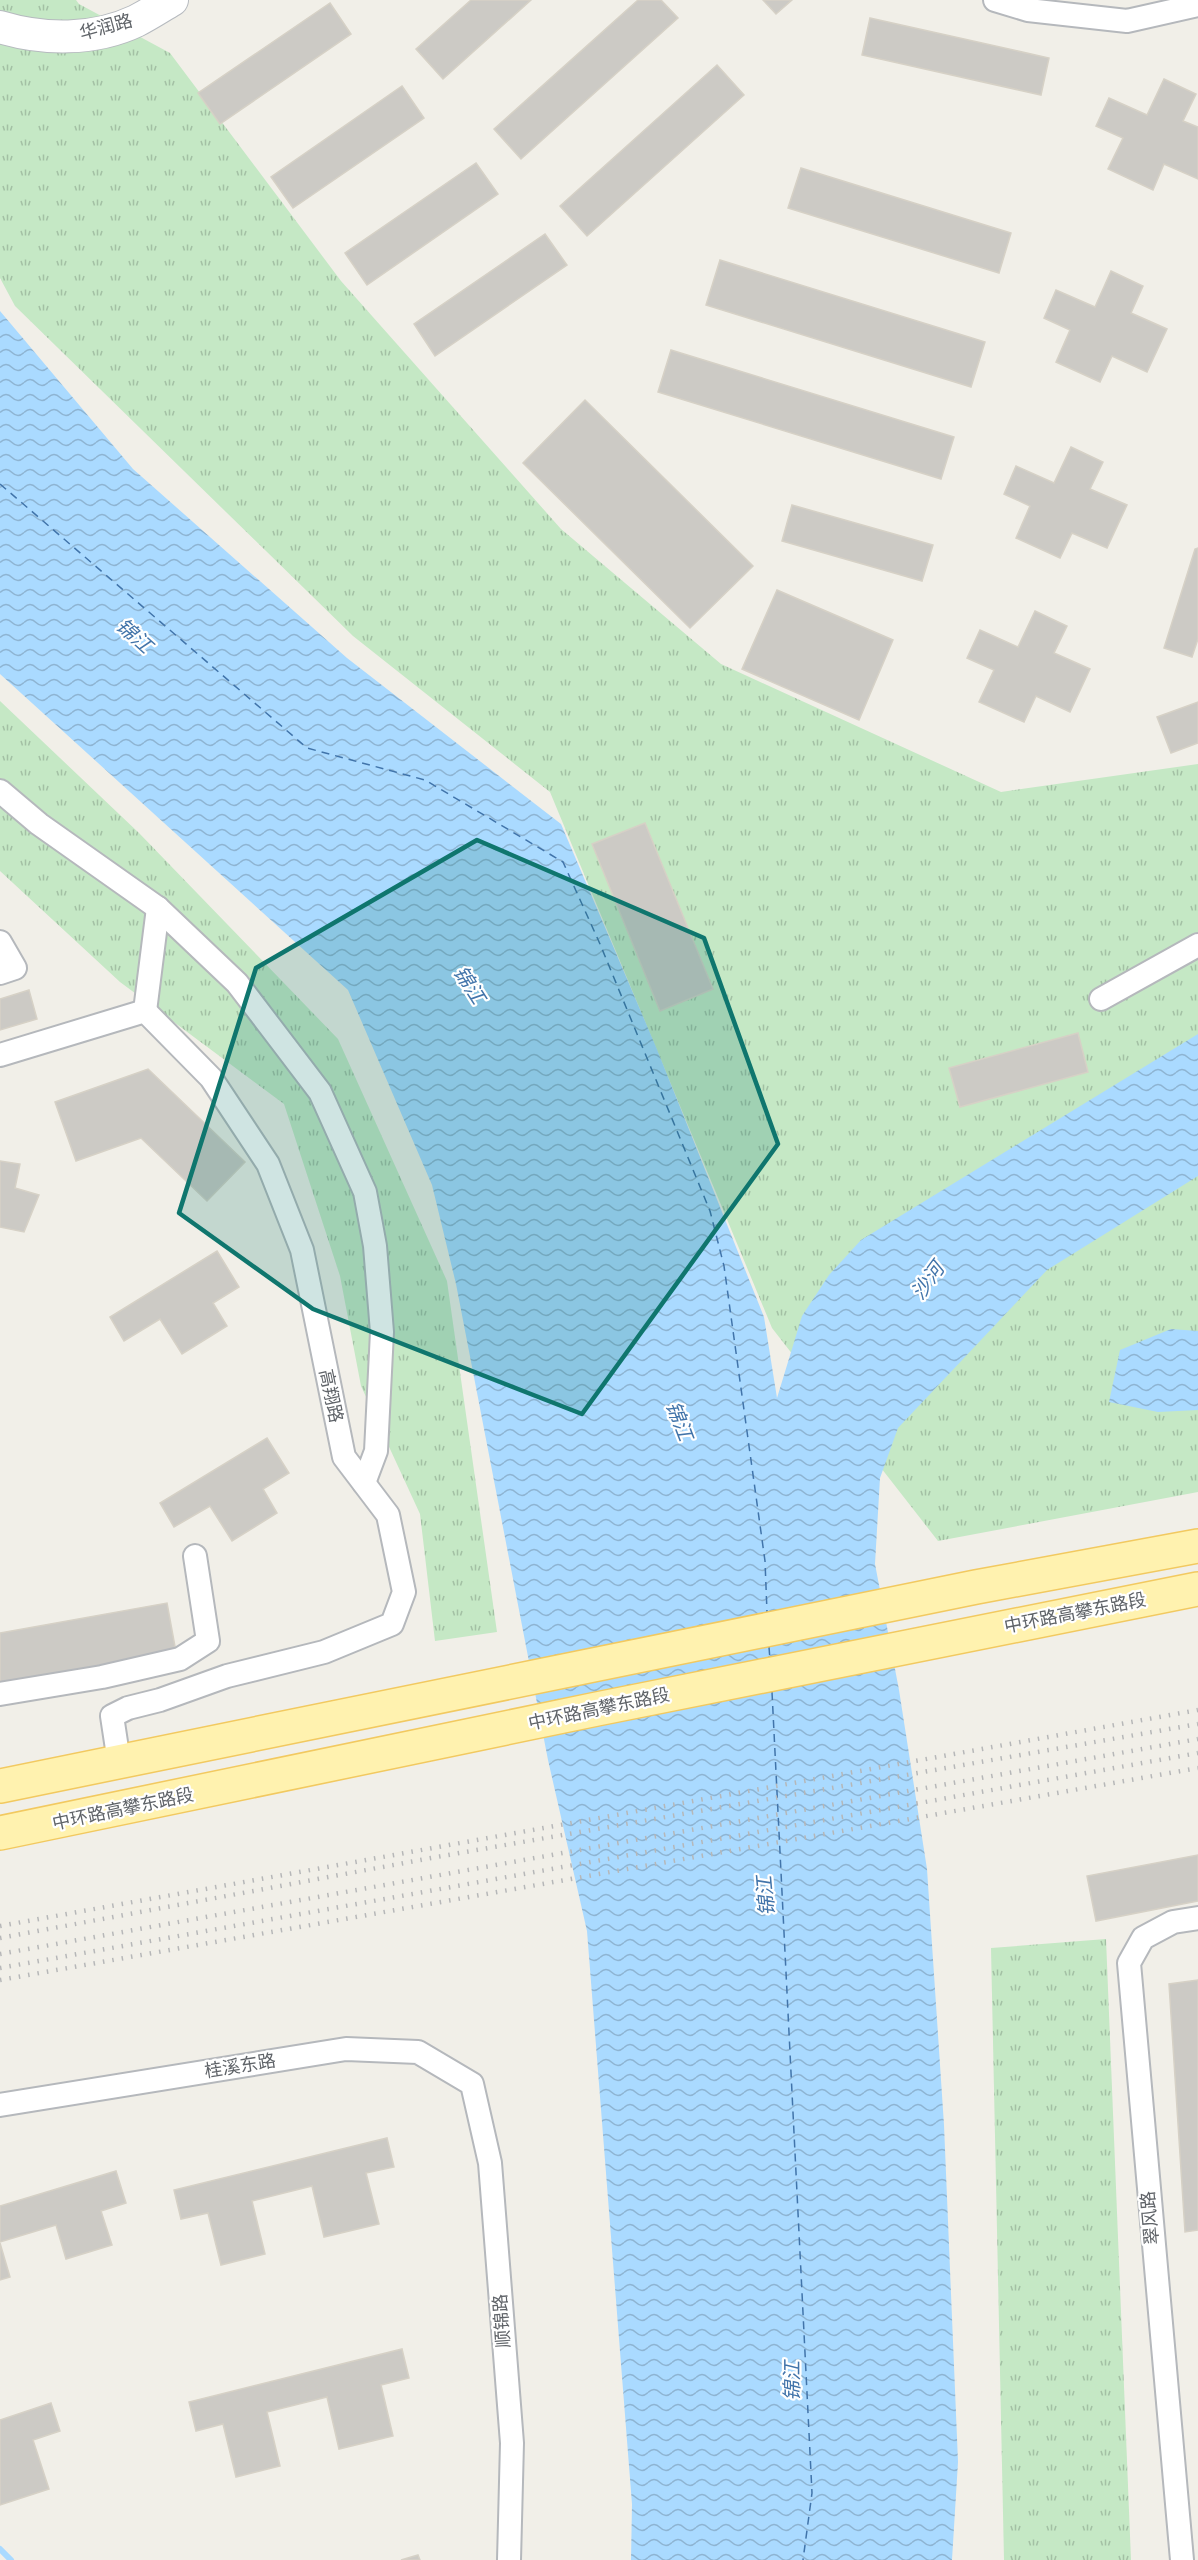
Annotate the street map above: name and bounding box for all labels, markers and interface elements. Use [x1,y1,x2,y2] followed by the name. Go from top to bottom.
[77,9,135,45] street label: 华润路
[111,613,159,660] water label: 锦江
[448,961,491,1010] water label: 锦江
[906,1254,952,1305] water label: 沙河
[315,1367,347,1425] street label: 高翔路
[660,1398,699,1446] water label: 锦江
[1002,1588,1148,1638] street label: 中环路高攀东路段
[526,1683,672,1735] street label: 中环路高攀东路段
[50,1783,196,1835] street label: 中环路高攀东路段
[752,1873,780,1917] water label: 锦江
[203,2050,277,2082] street label: 桂溪东路
[1137,2190,1163,2246] street label: 翠风路
[489,2293,515,2349] street label: 顺锦路
[780,2359,805,2401] water label: 锦江

